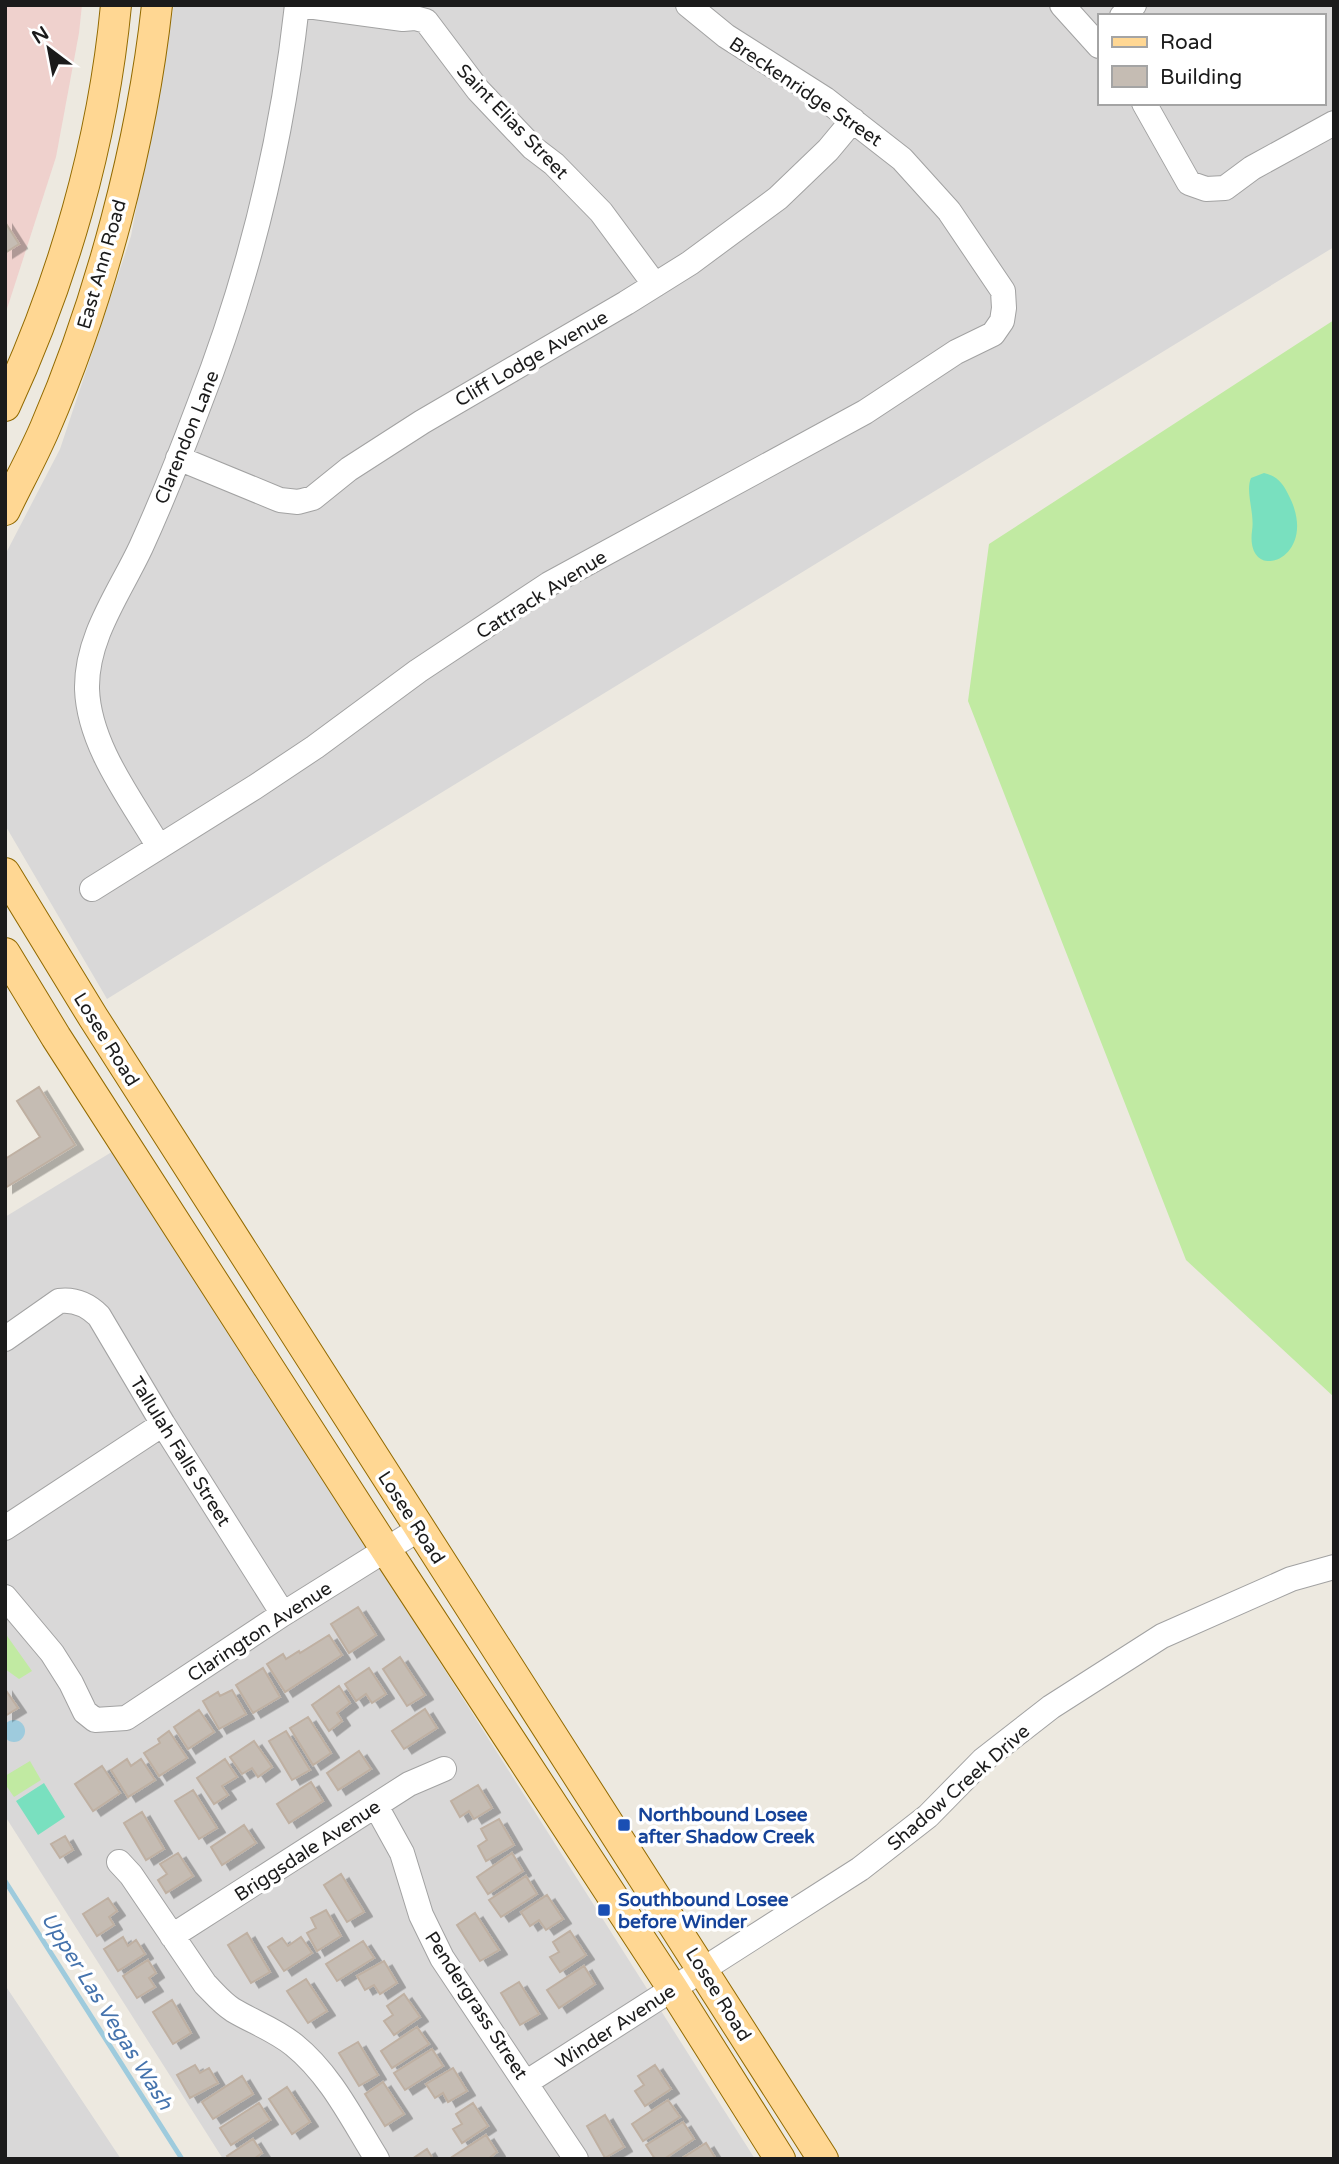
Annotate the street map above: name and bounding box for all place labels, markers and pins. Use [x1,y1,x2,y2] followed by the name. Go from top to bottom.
[638,1804,815,1848] place label: Northbound Losee after Shadow Creek
[616,1817,632,1833] marker: Northbound Losee after Shadow Creek
[618,1889,789,1933] place label: Southbound Losee before Winder
[596,1902,612,1918] marker: Southbound Losee before Winder

